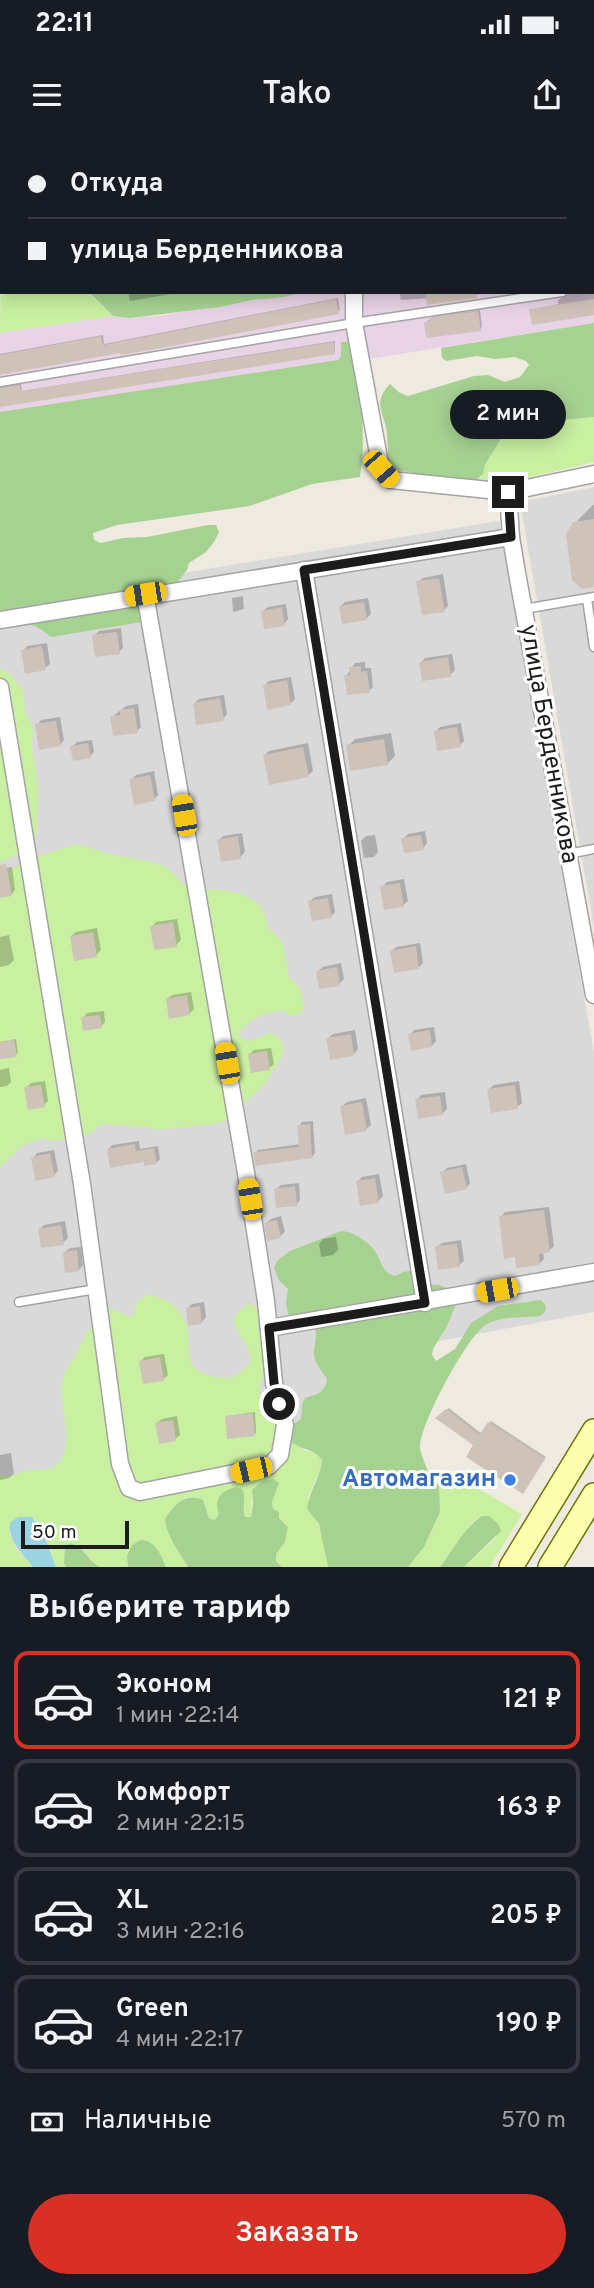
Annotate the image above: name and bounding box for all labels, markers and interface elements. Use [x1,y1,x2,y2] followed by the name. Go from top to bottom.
[35,8,94,41] text: 22:11
[262,75,332,115] text: Tako
[28,76,66,114] icon: menu
[528,76,566,114] icon: share
[70,168,163,201] text: Откуда
[70,235,344,268] text: улица Берденникова
[450,390,566,440] callout: 2 мин
[476,400,540,429] text: 2 мин
[360,446,403,492] car
[492,476,524,508] route end
[123,580,168,608] car
[512,622,584,866] street label: улица Берденникова
[171,792,198,838] car
[214,1040,241,1086] car
[237,1177,264,1221] car
[475,1276,520,1304] car
[263,1388,295,1420] route start
[229,1455,274,1485] car
[342,1465,496,1495] place label: Автомагазин
[502,1472,518,1488] marker: Автомагазин
[21,1518,130,1550] scale bar
[32,1521,77,1545] text: 50 m
[28,1589,291,1629] text: Выберите тариф
[32,1669,95,1732] icon: car
[116,1669,212,1702] text: Эконом
[502,1684,562,1717] text: 121 ₽
[116,1702,239,1731] text: 1 мин · 22:14
[32,1777,95,1840] icon: car
[116,1777,230,1810] text: Комфорт
[497,1792,562,1825] text: 163 ₽
[116,1810,245,1839] text: 2 мин · 22:15
[32,1885,95,1948] icon: car
[116,1885,148,1918] text: XL
[490,1900,562,1933] text: 205 ₽
[116,1918,245,1947] text: 3 мин · 22:16
[32,1993,95,2056] icon: car
[116,1993,189,2026] text: Green
[496,2008,562,2041] text: 190 ₽
[116,2026,243,2055] text: 4 мин · 22:17
[28,2103,66,2141] icon: cash
[84,2105,212,2138] text: Наличные
[501,2107,566,2136] text: 570 m
[28,2194,566,2274] button: Заказать

